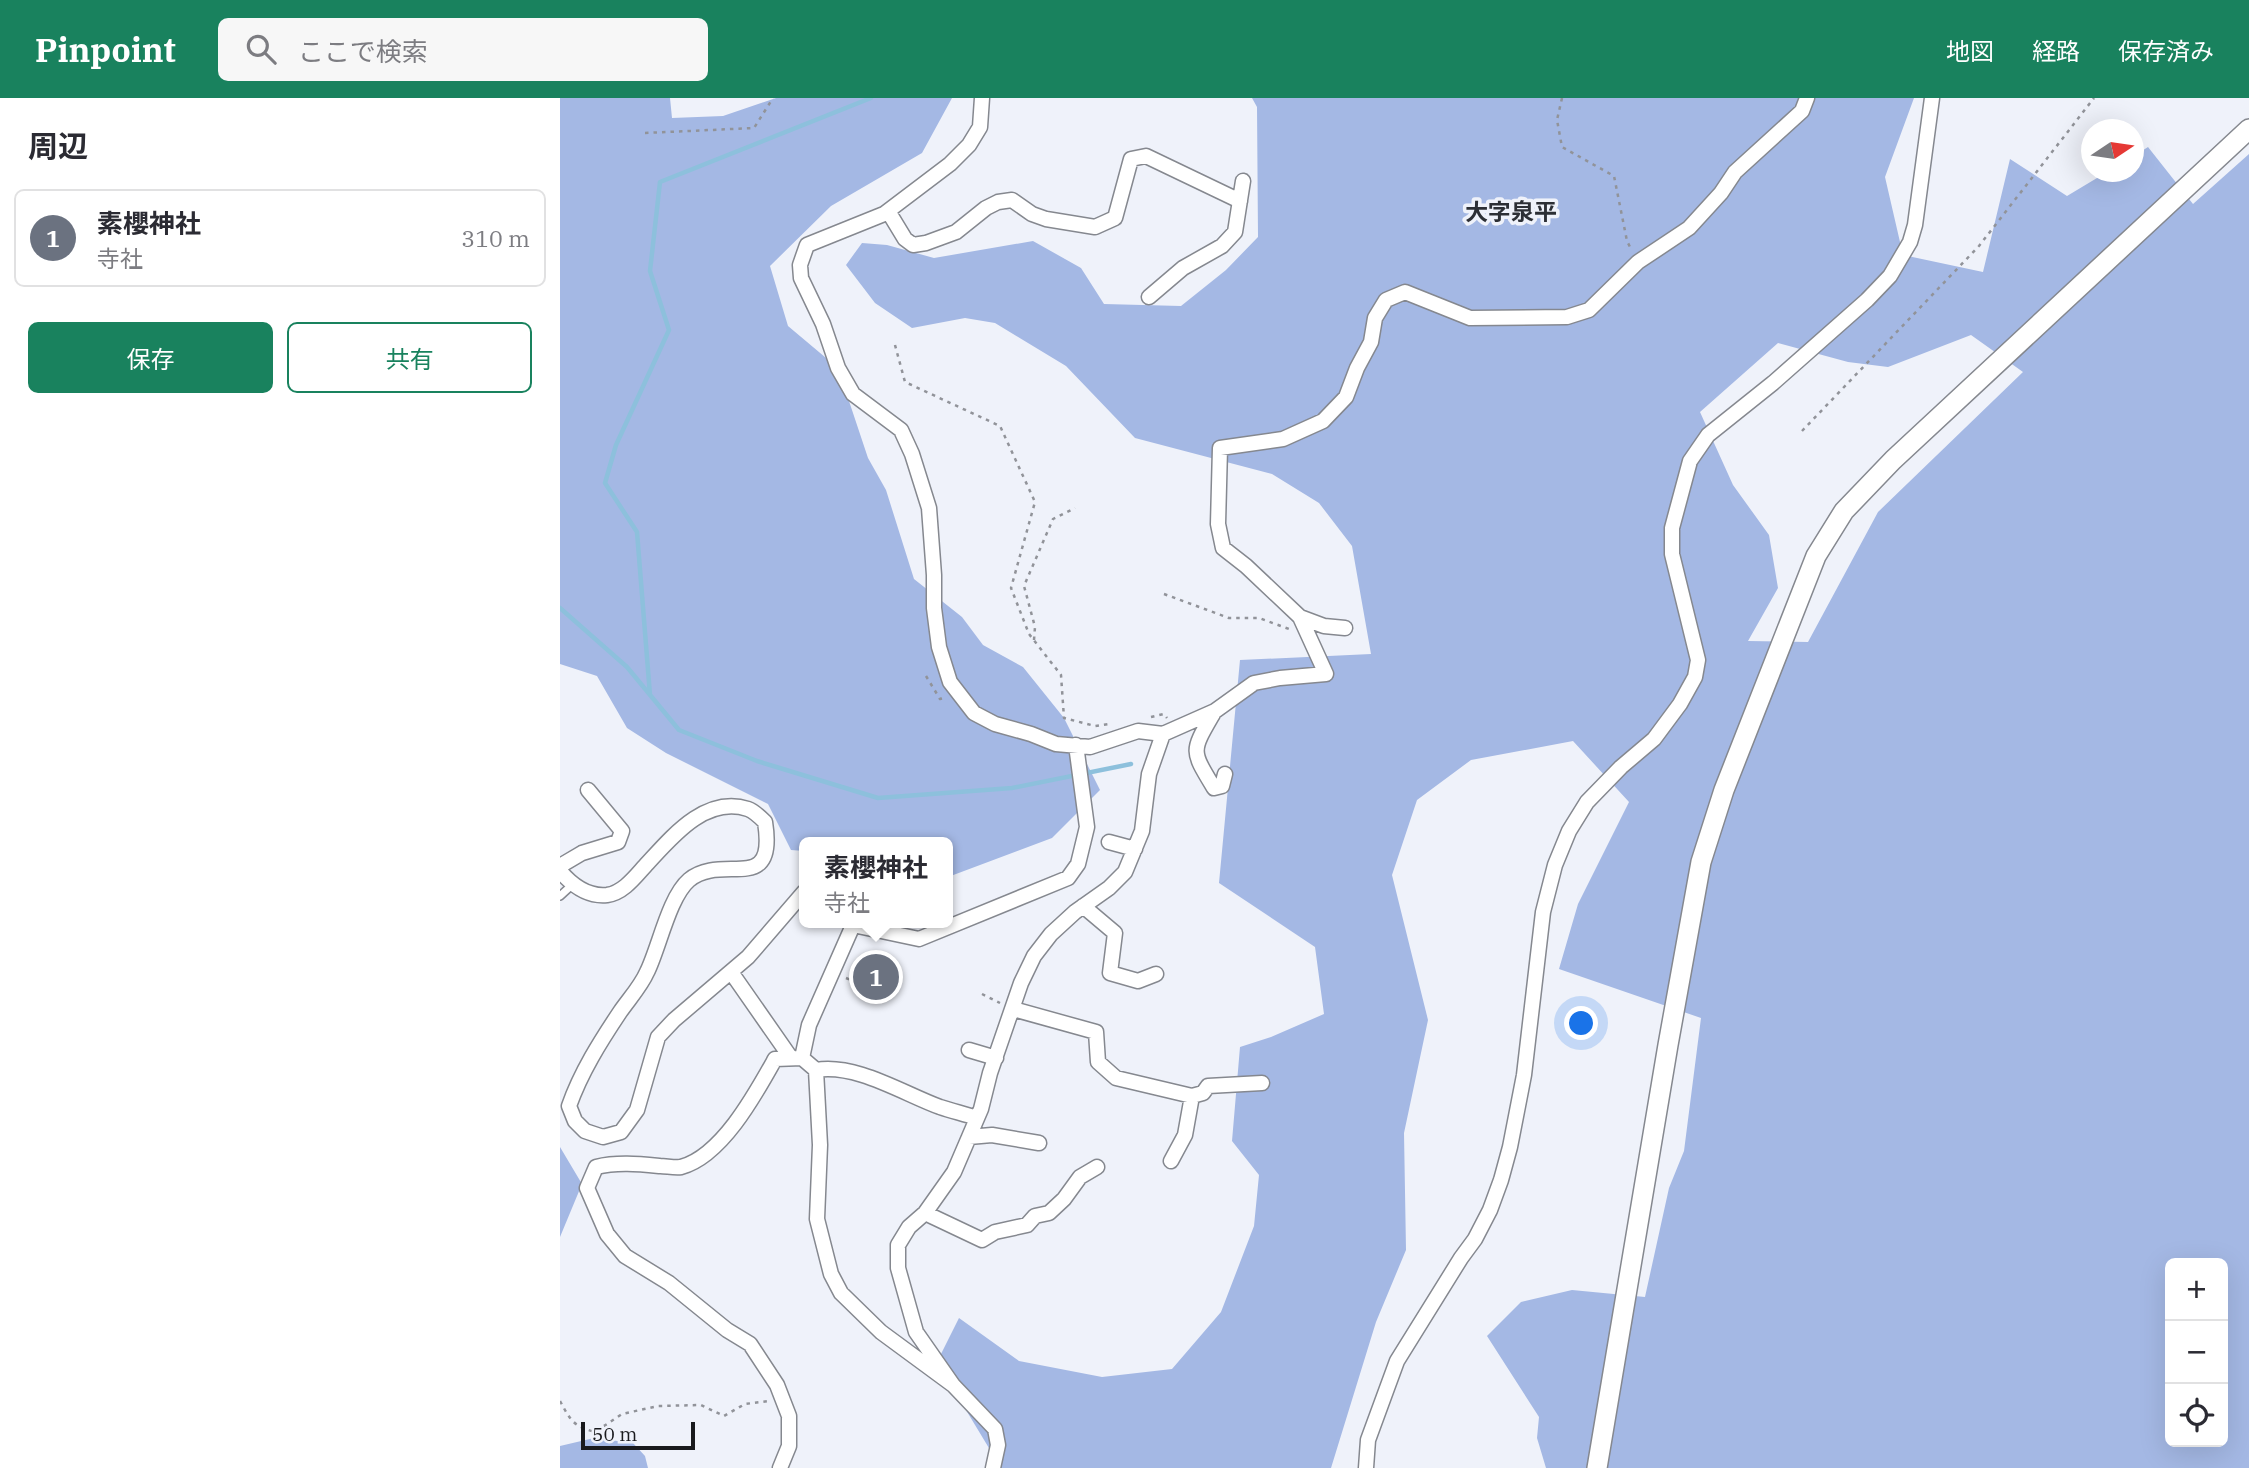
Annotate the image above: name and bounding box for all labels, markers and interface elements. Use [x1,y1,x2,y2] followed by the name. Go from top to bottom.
[218,18,708,81] search box
[35,28,176,71] text: Pinpoint
[242,30,280,68] icon: search
[298,34,428,68] text: ここで検索
[1946,35,1994,67] text: 地図
[2032,35,2080,67] text: 経路
[2118,35,2214,67] text: 保存済み
[2081,119,2144,182] north arrow
[28,126,88,165] text: 周辺
[1465,196,1557,226] district label: 大字泉平
[97,206,201,240] text: 素櫻神社
[46,223,60,253] text: 1
[461,223,530,253] text: 310 m
[97,243,143,273] text: 寺社
[28,322,273,393] button: 保存
[287,322,532,393] button: 共有
[799,837,953,928] popup
[824,850,928,884] text: 素櫻神社
[824,887,870,917] text: 寺社
[853,951,899,1003] pin: 1
[1564,1006,1598,1040] your location
[2165,1258,2228,1447] map controls
[2165,1258,2228,1321] button: +
[2165,1321,2228,1384] button: −
[2165,1384,2228,1447] button: locate
[581,1419,695,1451] scale bar
[592,1422,637,1446] text: 50 m

